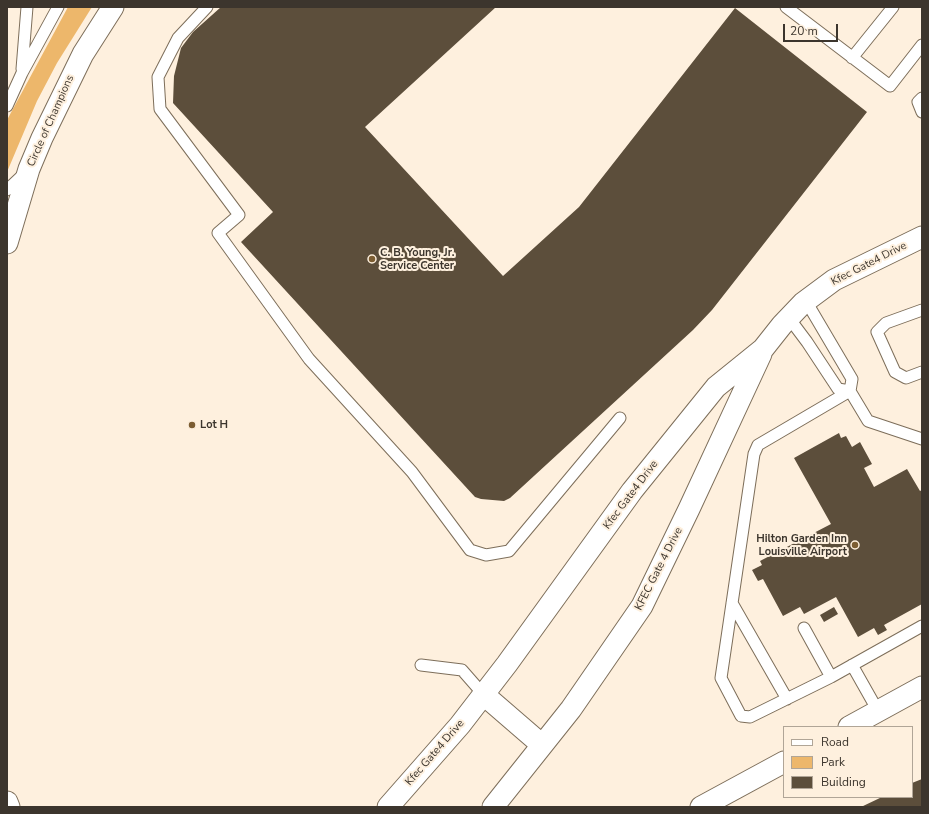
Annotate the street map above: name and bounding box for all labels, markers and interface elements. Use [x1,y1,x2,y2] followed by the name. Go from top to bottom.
[785,16,840,42] scale bar
[790,23,818,39] text: 20 m
[25,73,77,169] street label: Circle of Champions
[829,239,909,289] street label: Kfec Gate4 Drive
[380,246,455,272] place label: C. B. Young, Jr. Service Center
[367,254,377,264] marker: C. B. Young, Jr. Service Center
[200,418,228,432] place label: Lot H
[187,420,197,430] marker: Lot H
[601,458,661,532] street label: Kfec Gate4 Drive
[632,525,686,613] street label: KFEC Gate 4 Drive
[756,532,847,558] place label: Hilton Garden Inn Louisville Airport
[850,540,860,550] marker: Hilton Garden Inn Louisville Airport
[403,717,467,789] street label: Kfec Gate4 Drive
[783,726,913,798] legend
[821,734,849,750] text: Road
[821,754,845,770] text: Park
[821,774,866,790] text: Building

